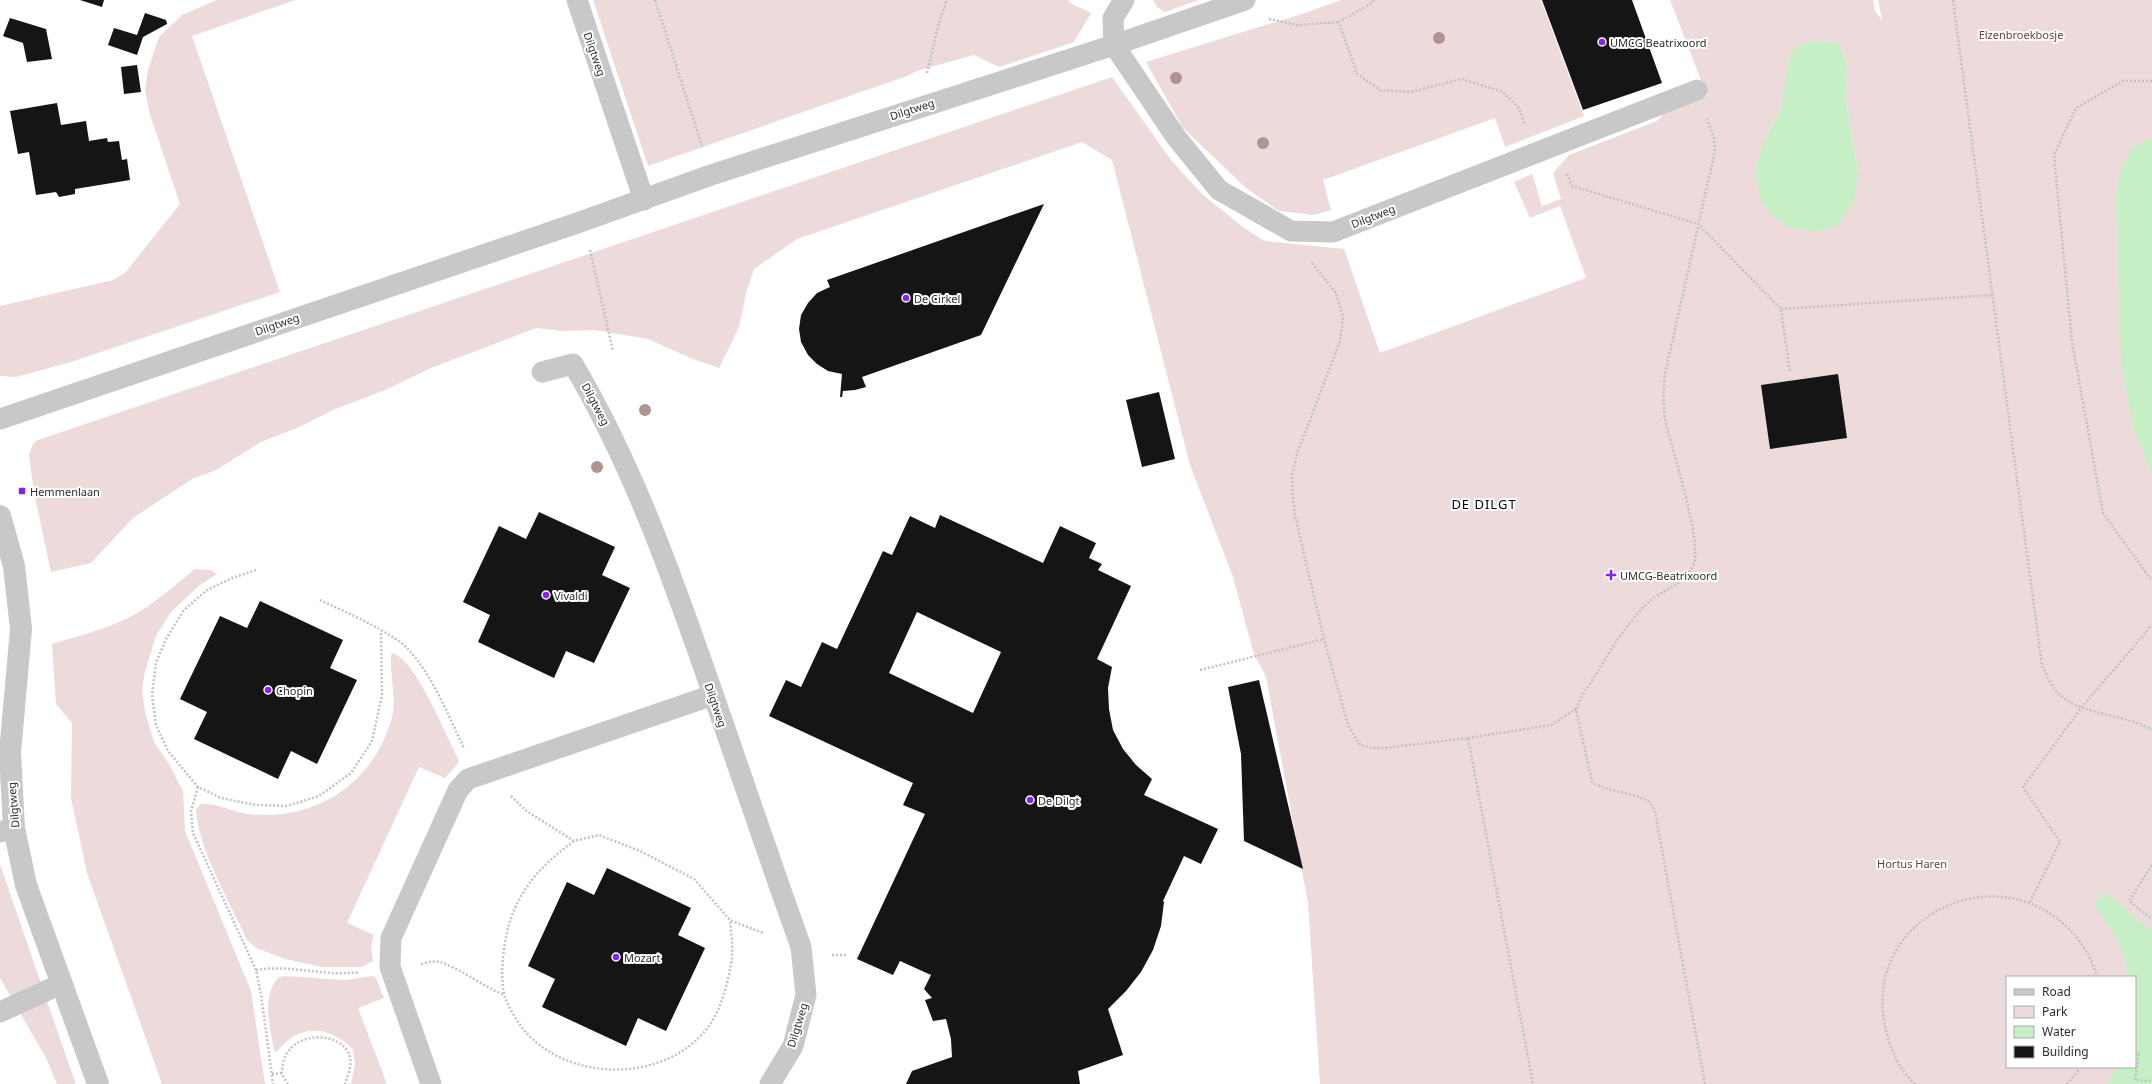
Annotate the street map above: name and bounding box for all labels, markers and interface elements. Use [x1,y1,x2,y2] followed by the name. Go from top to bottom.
[1979,27,2063,42] park label: Elzenbroekbosje
[580,30,610,78] street label: Dilgtweg
[1610,35,1707,50] place label: UMCG Beatrixoord
[1597,37,1607,47] marker: UMCG Beatrixoord
[888,95,936,123] street label: Dilgtweg
[1349,201,1397,231] street label: Dilgtweg
[914,291,960,306] place label: De Cirkel
[901,293,911,303] marker: De Cirkel
[253,309,301,339] street label: Dilgtweg
[579,380,613,428] street label: Dilgtweg
[30,484,100,499] place label: Hemmenlaan
[17,486,27,496] marker: Hemmenlaan
[1451,495,1517,513] district label: DE DILGT
[1620,568,1717,583] place label: UMCG-Beatrixoord
[1605,569,1617,581] marker: UMCG-Beatrixoord
[554,588,588,603] place label: Vivaldi
[541,590,551,600] marker: Vivaldi
[701,681,731,729] street label: Dilgtweg
[276,683,313,698] place label: Chopin
[263,685,273,695] marker: Chopin
[4,781,22,829] street label: Dilgtweg
[1038,793,1080,808] place label: De Dilgt
[1025,795,1035,805] marker: De Dilgt
[1877,856,1947,871] park label: Hortus Haren
[624,950,660,965] place label: Mozart
[611,952,621,962] marker: Mozart
[2006,976,2136,1068] legend
[2042,983,2071,1000] text: Road
[783,1001,811,1049] street label: Dilgtweg
[2042,1003,2068,1020] text: Park
[2042,1023,2076,1040] text: Water
[2042,1043,2089,1060] text: Building

